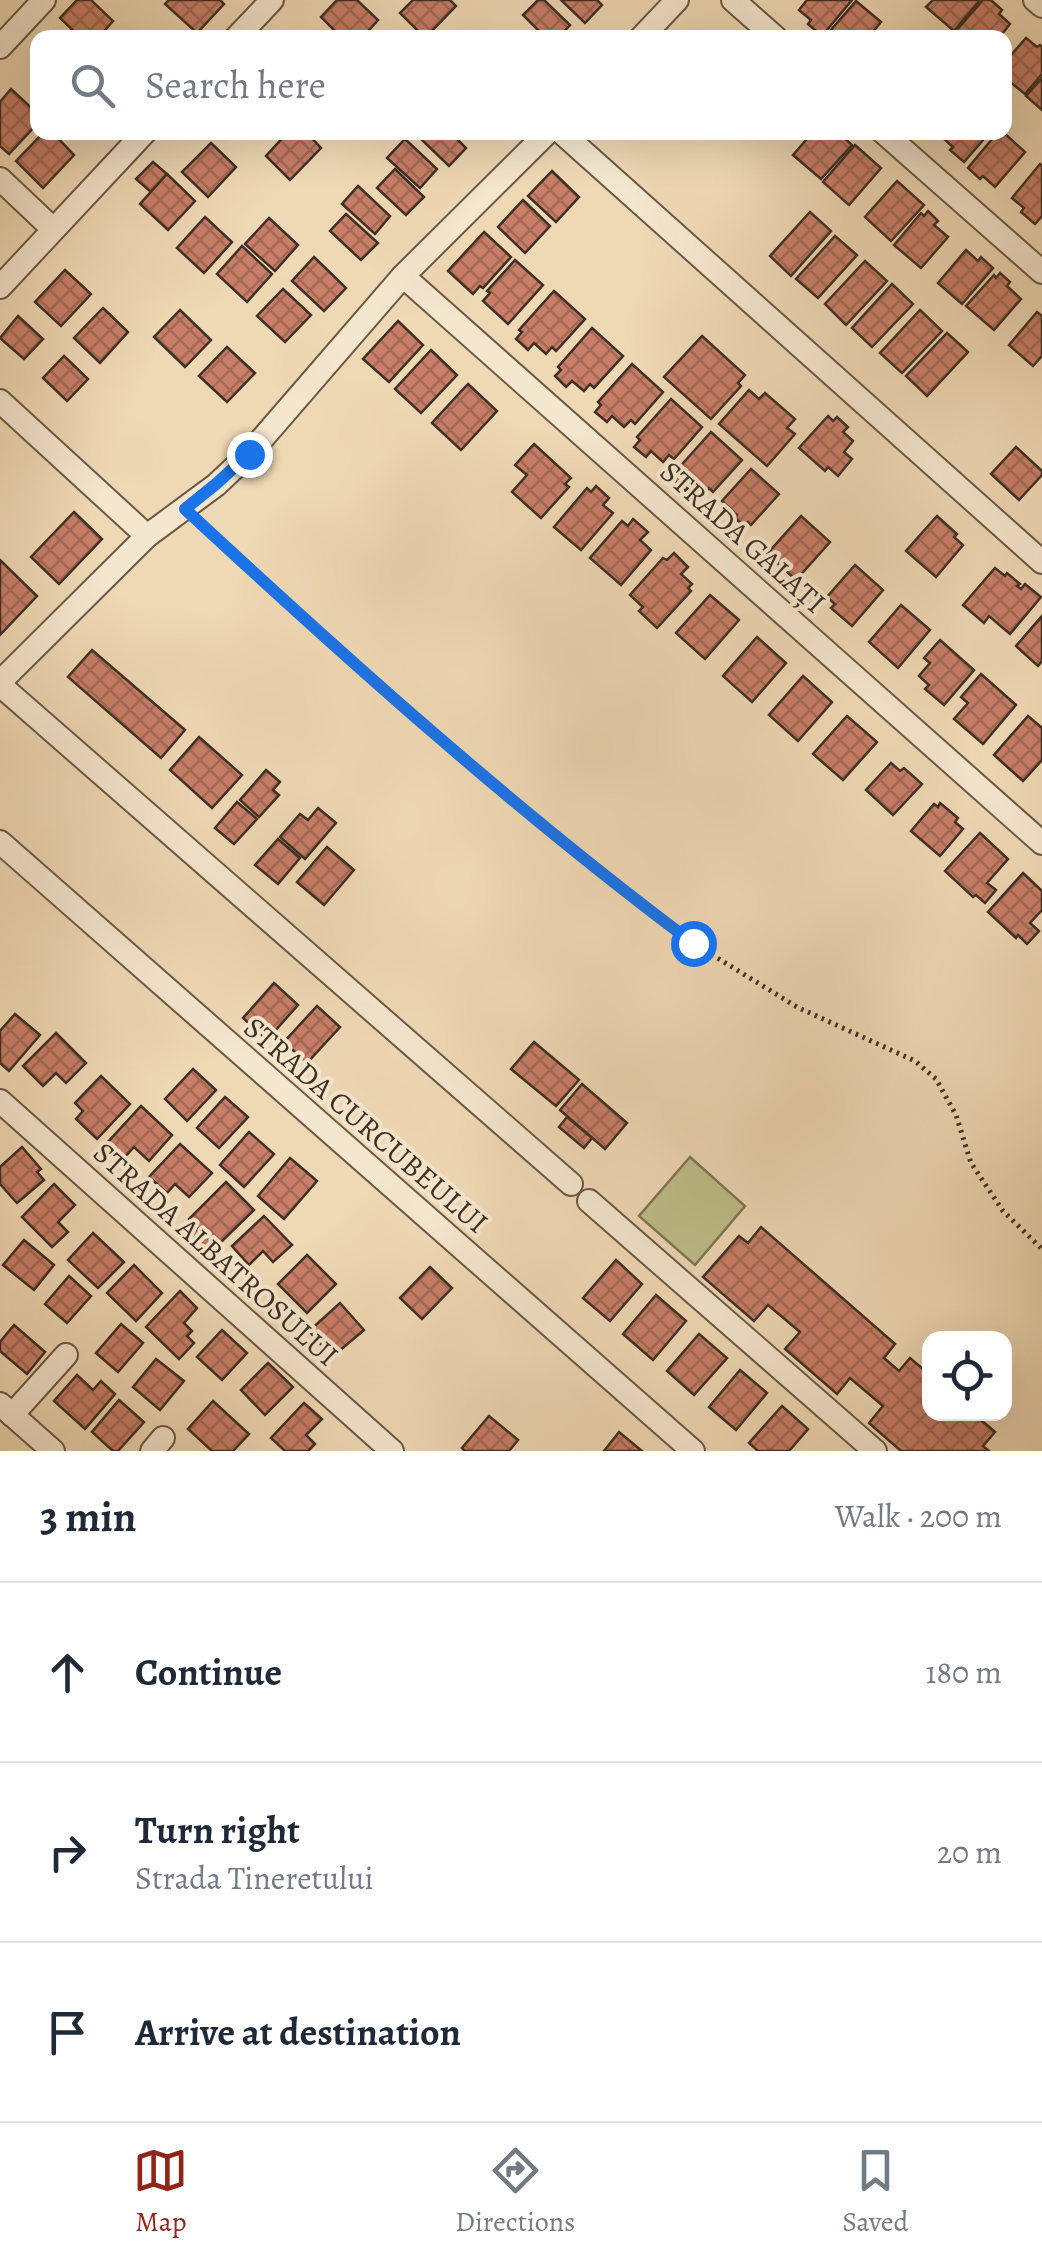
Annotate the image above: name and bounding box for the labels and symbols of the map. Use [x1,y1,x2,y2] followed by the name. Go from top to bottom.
[227,432,273,478] route end
[652,452,834,622] street label: STRADA GALAȚI
[671,921,717,967] route start
[235,1008,497,1242] street label: STRADA CURCUBEULUI
[85,1133,347,1375] street label: STRADA ALBATROSULUI

